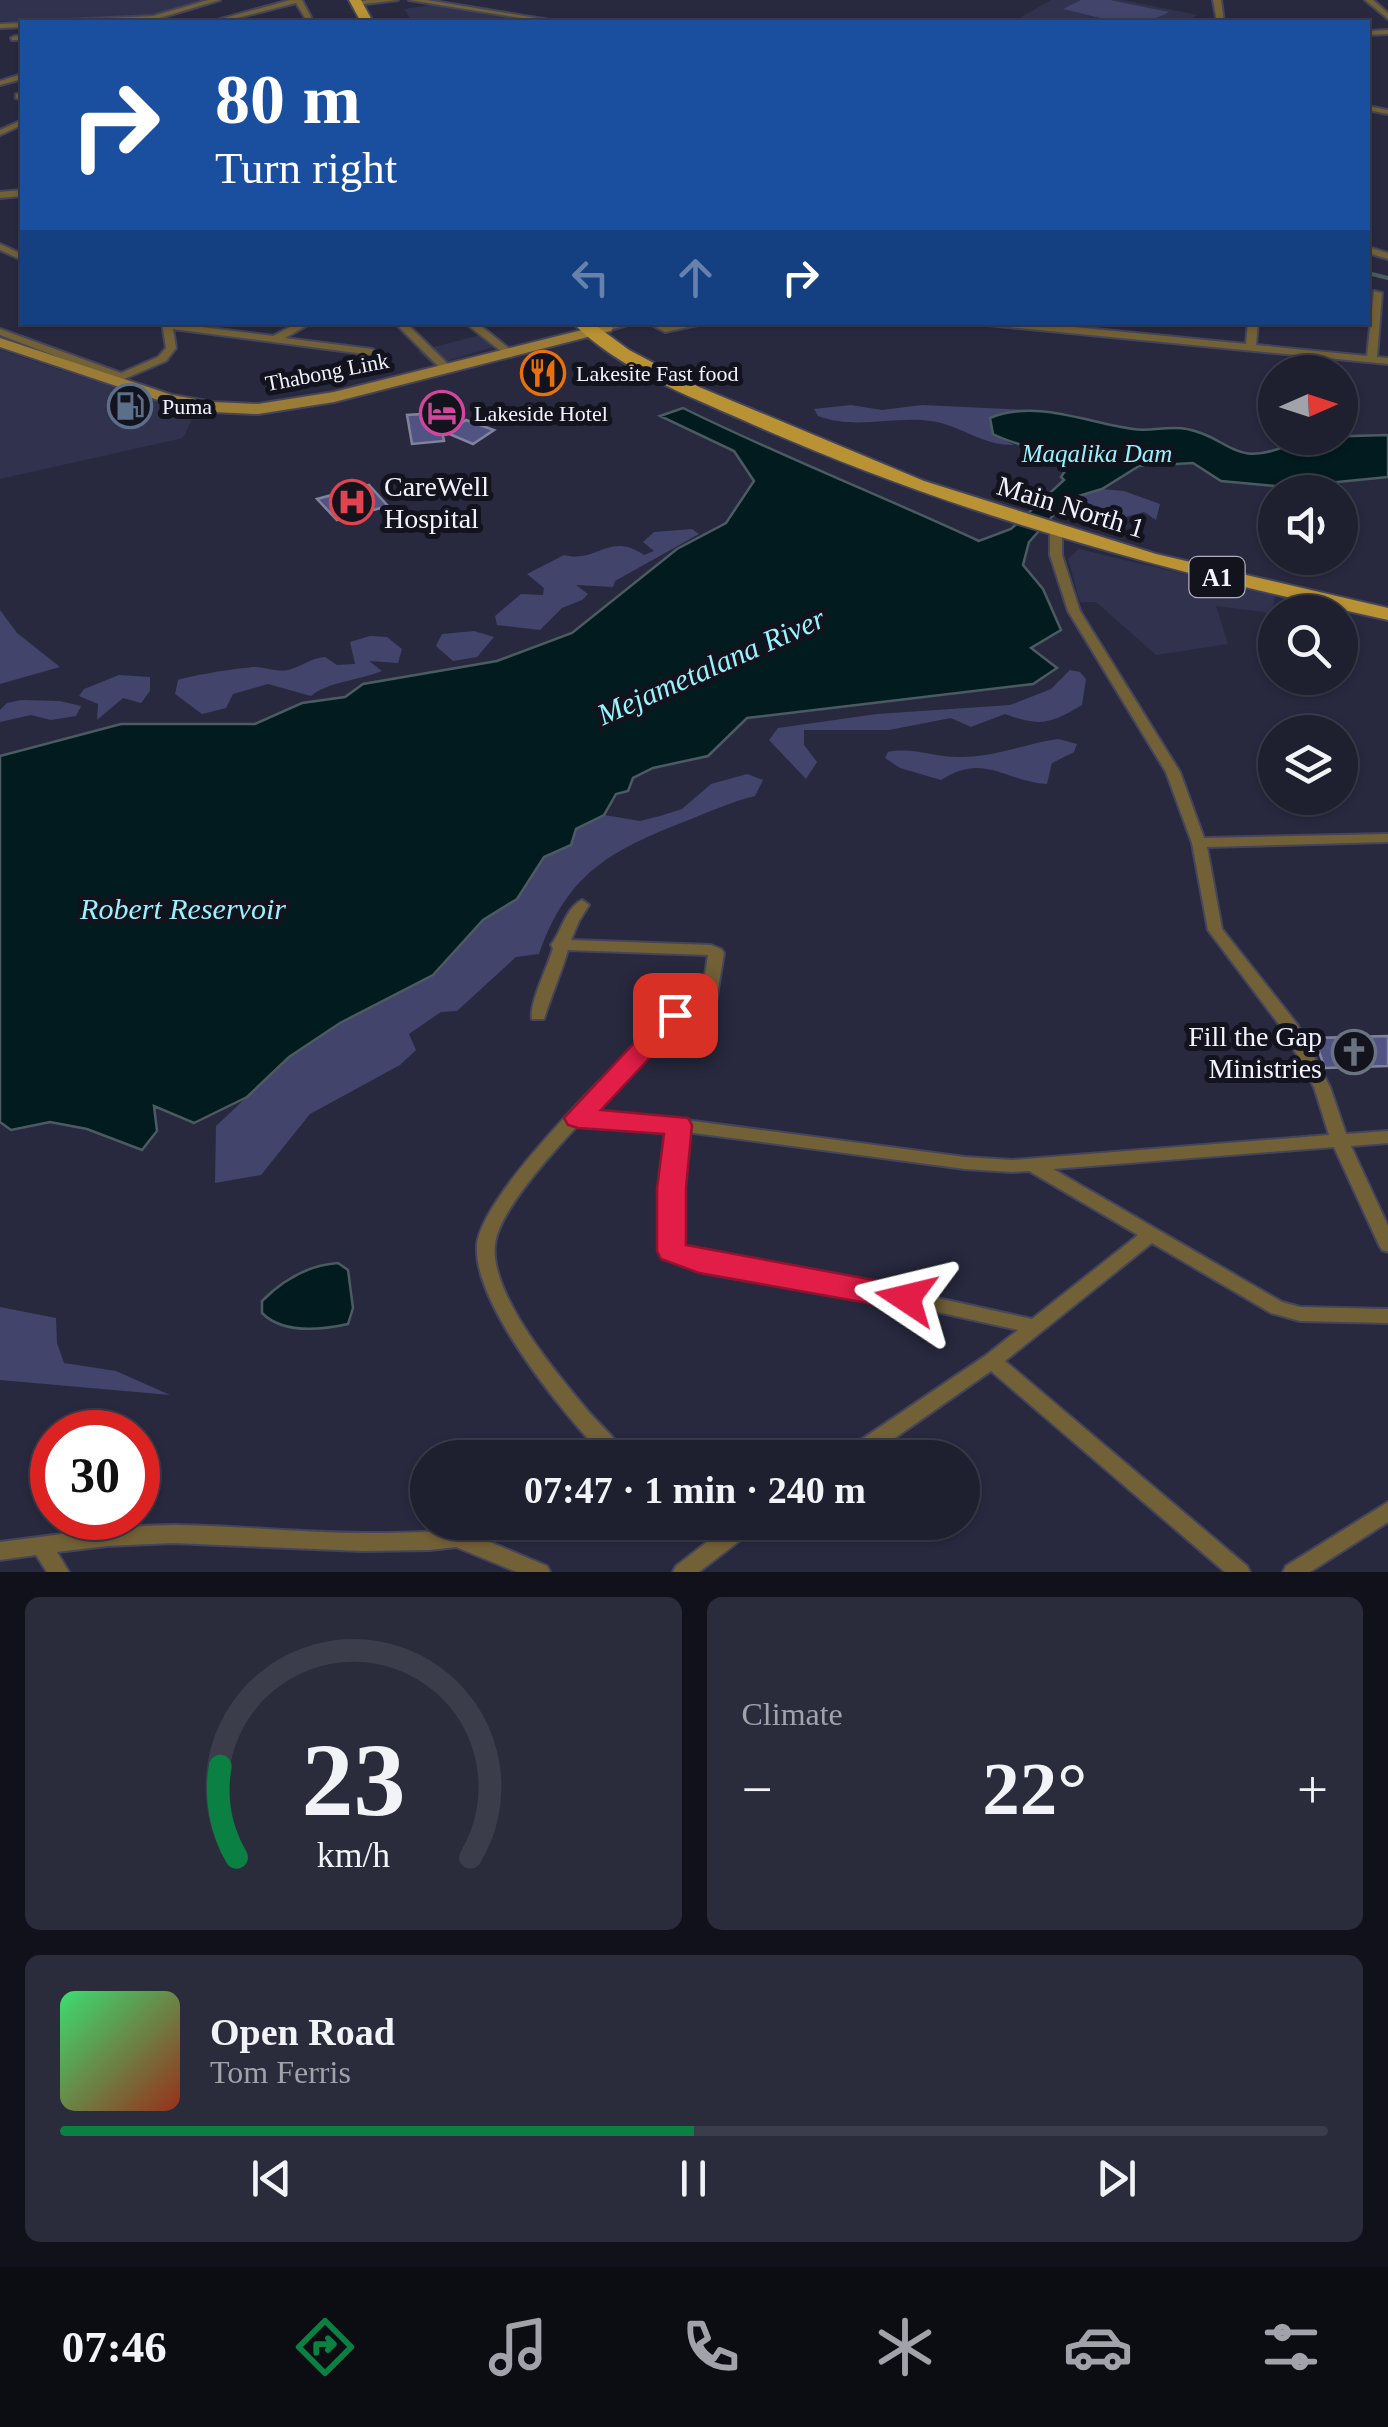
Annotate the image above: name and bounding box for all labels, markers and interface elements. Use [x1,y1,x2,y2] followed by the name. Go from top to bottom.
[50,60,180,190] icon: right
[215,61,361,138] text: 80 m
[215,143,397,193] text: Turn right
[563,250,618,305] icon: left
[668,250,723,305] icon: ahead
[773,250,828,305] icon: right
[263,348,391,396] street label: Thabong Link
[520,350,566,396] restaurant icon: Lakesite Fast food
[1258,355,1358,455] north arrow
[1258,355,1358,815] map controls
[576,361,739,386] place label: Lakesite Fast food
[107,383,153,429] fuel station icon: Puma
[419,390,465,436] hotel icon: Lakeside Hotel
[162,394,212,419] place label: Puma
[474,401,608,426] place label: Lakeside Hotel
[1021,440,1172,467] water label: Maqalika Dam
[994,470,1148,544] street label: Main North 1
[384,471,489,534] place label: CareWell Hospital
[1258,475,1358,575] button: sound
[329,479,375,525] hospital icon: CareWell Hospital
[1190,557,1244,597] road number: A1
[1258,595,1358,695] button: search
[591,601,830,731] water label: Mejametalana River
[1258,715,1358,815] button: layers
[79,892,286,925] water label: Robert Reservoir
[633,973,718,1058] pin
[648,988,703,1043] icon: arrive
[1188,1021,1322,1084] place label: Fill the Gap Ministries
[1331,1029,1377,1075] church icon: Fill the Gap Ministries
[854,1246,958,1350] position arrow
[30,1410,160,1540] speed limit sign: 30
[524,1469,866,1511] text: 07:47 · 1 min · 240 m
[742,1696,843,1732] text: Climate
[301,1722,405,1837] text: 23
[982,1747,1087,1830] text: 22°
[742,1759,773,1820] text: −
[1297,1759,1328,1820] text: +
[317,1835,390,1875] text: km/h
[210,2011,395,2053] text: Open Road
[210,2054,351,2090] text: Tom Ferris
[244,2151,299,2206] icon: previous
[666,2151,721,2206] icon: pause
[1089,2151,1144,2206] icon: next
[290,2312,360,2382] icon: directions
[483,2312,553,2382] icon: music
[676,2312,746,2382] icon: phone
[870,2312,940,2382] icon: climate
[1063,2312,1133,2382] icon: car
[1256,2312,1326,2382] icon: filters
[62,2322,167,2372] text: 07:46

